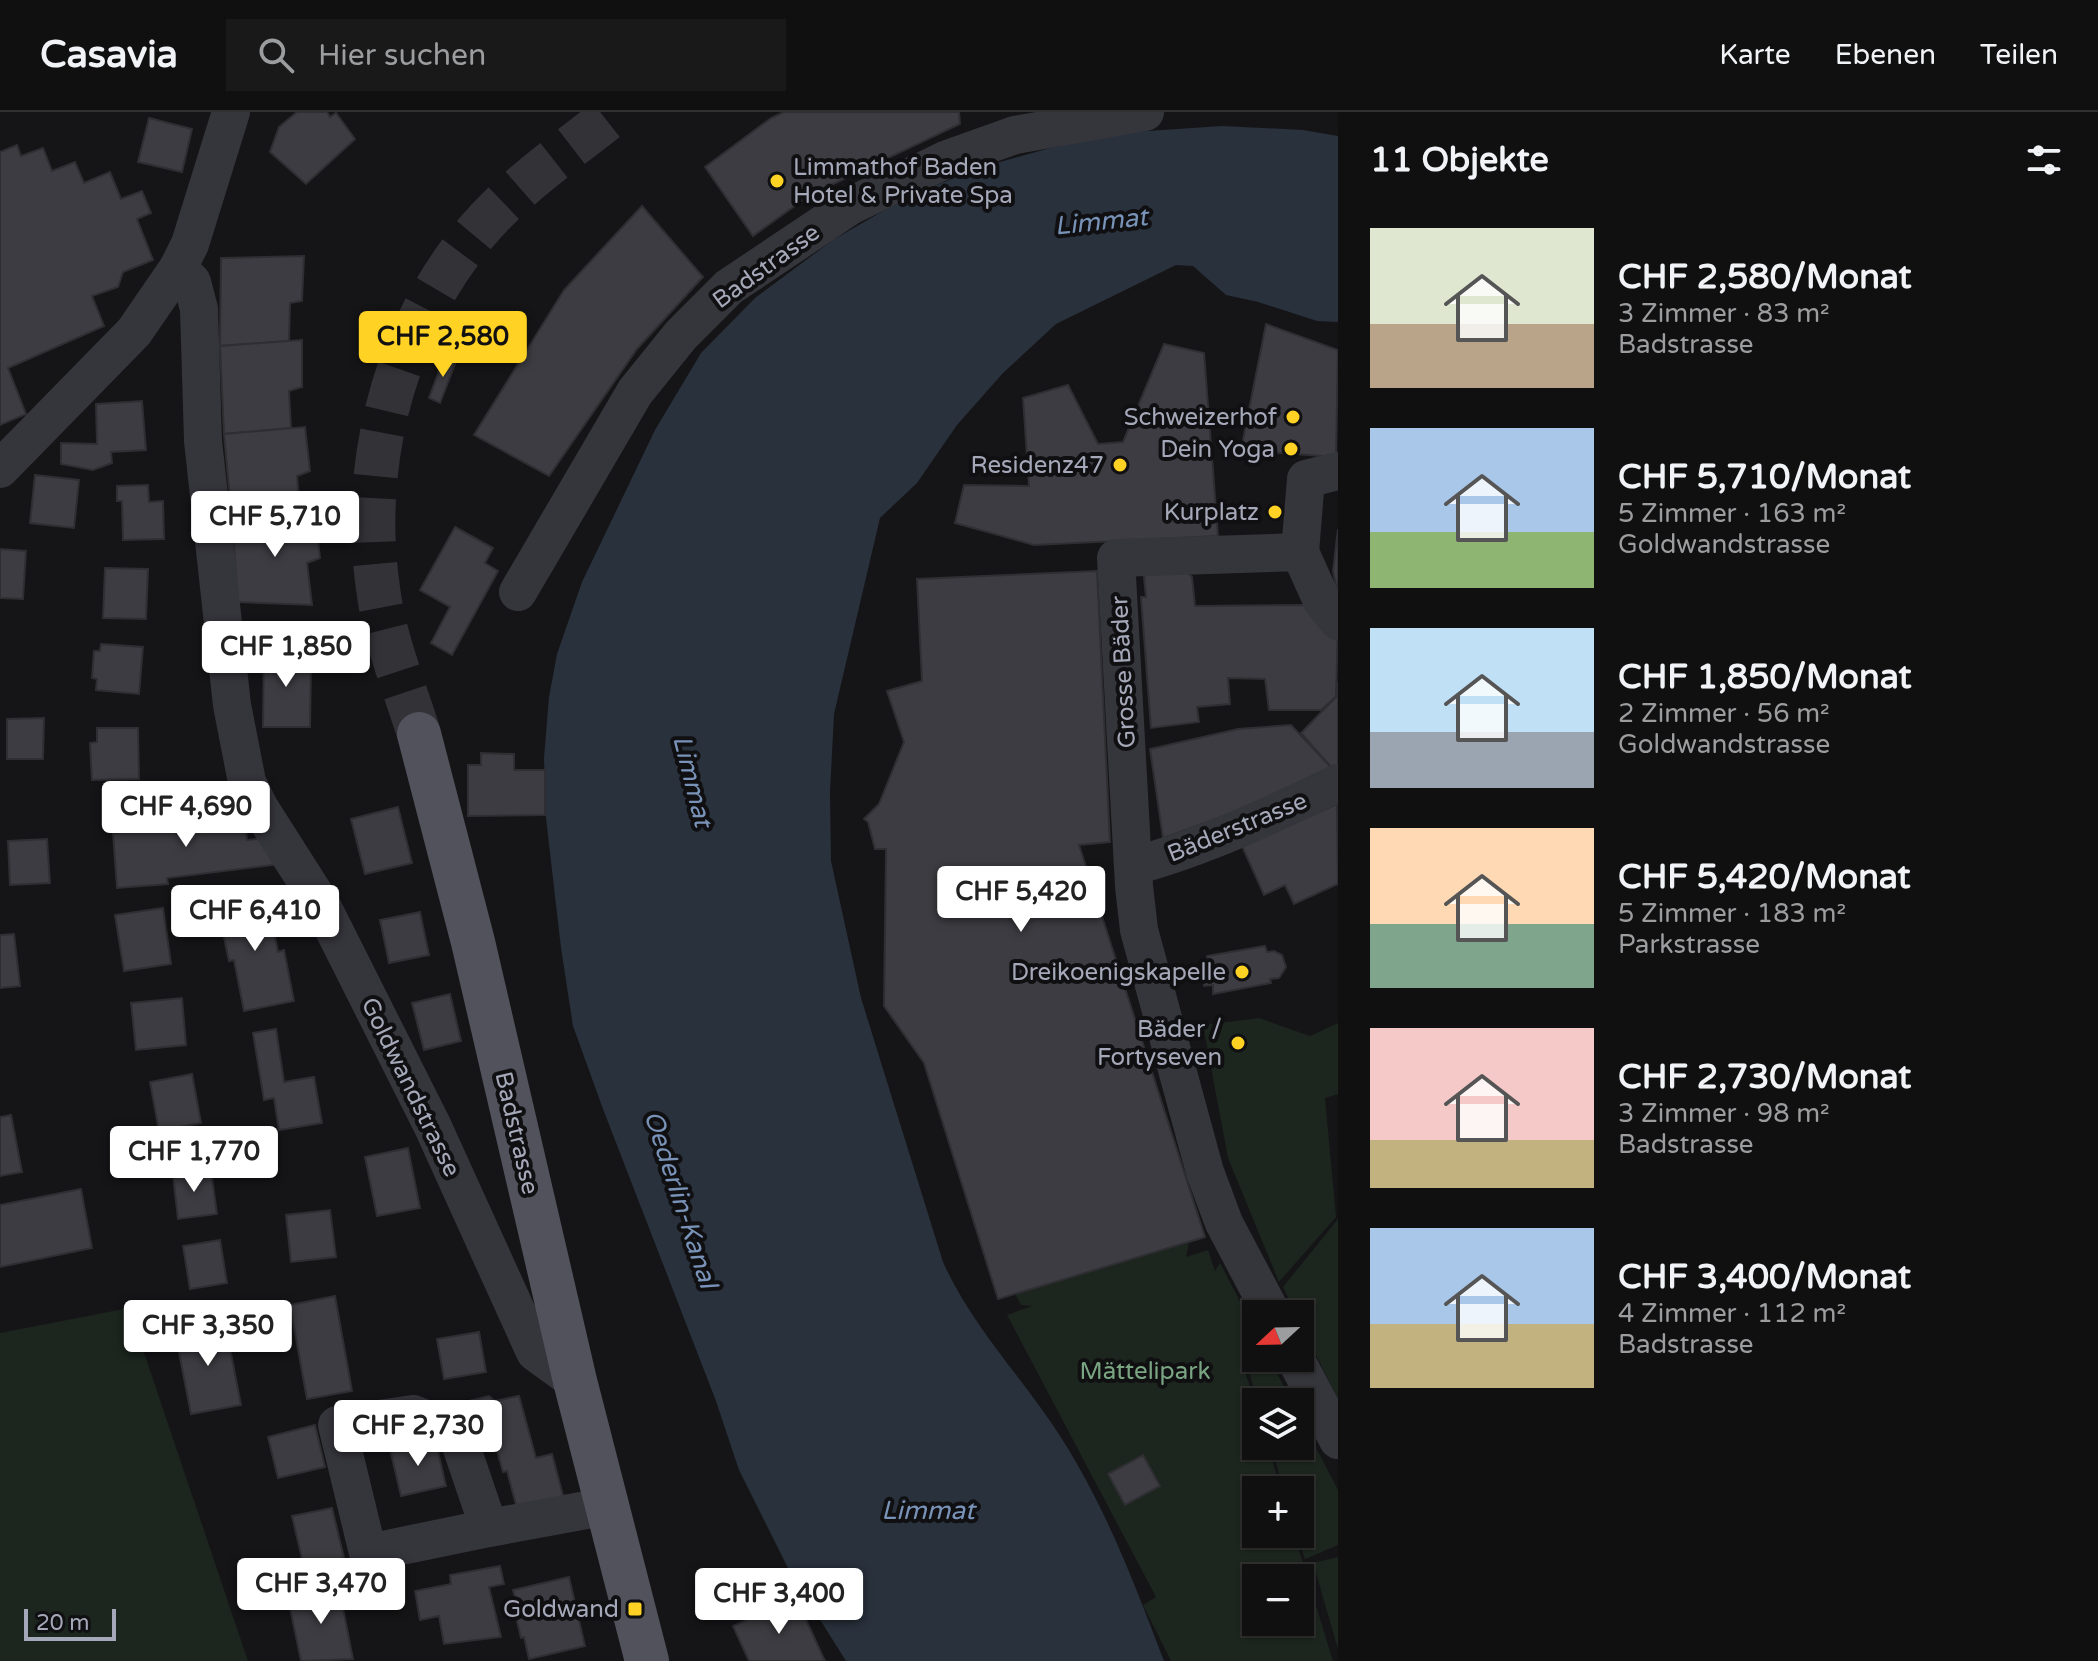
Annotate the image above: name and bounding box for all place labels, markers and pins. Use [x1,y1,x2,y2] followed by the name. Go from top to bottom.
[793,153,1013,210] place label: Limmathof Baden Hotel & Private Spa
[768,172,786,190] marker: Limmathof Baden Hotel & Private Spa
[351,311,535,379] pin: CHF 2,580
[1124,403,1278,432] place label: Schweizerhof
[1284,408,1302,426] marker: Schweizerhof
[1160,435,1275,464] place label: Dein Yoga
[1282,440,1300,458] marker: Dein Yoga
[970,451,1104,480] place label: Residenz47
[1111,456,1129,474] marker: Residenz47
[183,491,367,559] pin: CHF 5,710
[1164,498,1259,527] place label: Kurplatz
[1266,503,1284,521] marker: Kurplatz
[194,621,378,689] pin: CHF 1,850
[94,781,278,849] pin: CHF 4,690
[929,866,1113,934] pin: CHF 5,420
[163,885,347,953] pin: CHF 6,410
[1011,958,1226,987] place label: Dreikoenigskapelle
[1233,963,1251,981] marker: Dreikoenigskapelle
[1097,1015,1222,1072] place label: Bäder / Fortyseven
[1229,1034,1247,1052] marker: Bäder / Fortyseven
[102,1126,286,1194] pin: CHF 1,770
[116,1300,300,1368] pin: CHF 3,350
[326,1400,510,1468] pin: CHF 2,730
[229,1558,413,1626] pin: CHF 3,470
[687,1568,871,1636] pin: CHF 3,400
[503,1595,619,1624] place label: Goldwand
[626,1600,644,1618] marker: Goldwand

